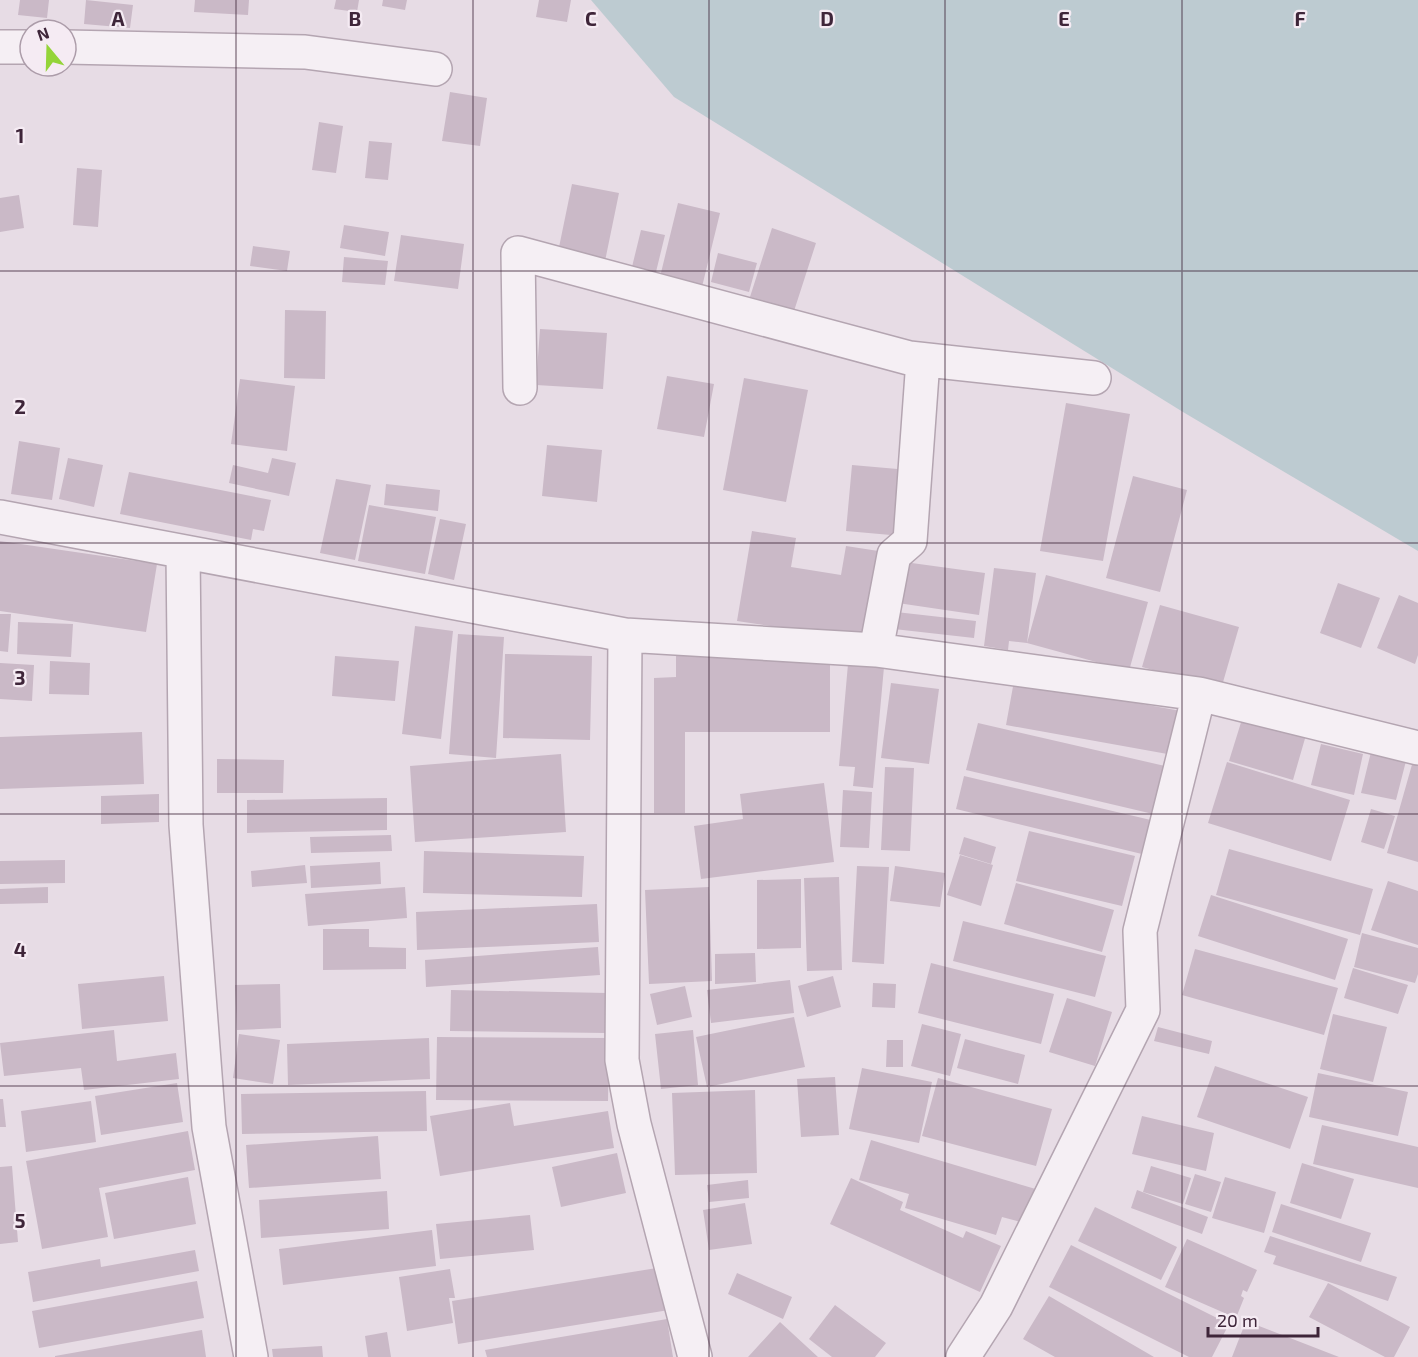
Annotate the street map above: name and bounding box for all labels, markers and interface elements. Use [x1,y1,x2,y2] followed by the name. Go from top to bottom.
[111,6,125,30] text: A
[349,6,361,30] text: B
[585,6,597,30] text: C
[820,6,834,30] text: D
[1058,6,1070,30] text: E
[1294,6,1306,30] text: F
[18,18,78,78] north arrow
[34,22,52,44] text: N
[16,123,24,147] text: 1
[14,394,26,418] text: 2
[14,665,26,689] text: 3
[14,937,27,961] text: 4
[14,1208,26,1232] text: 5
[1208,1300,1318,1338] scale bar
[1217,1309,1258,1331] text: 20 m

